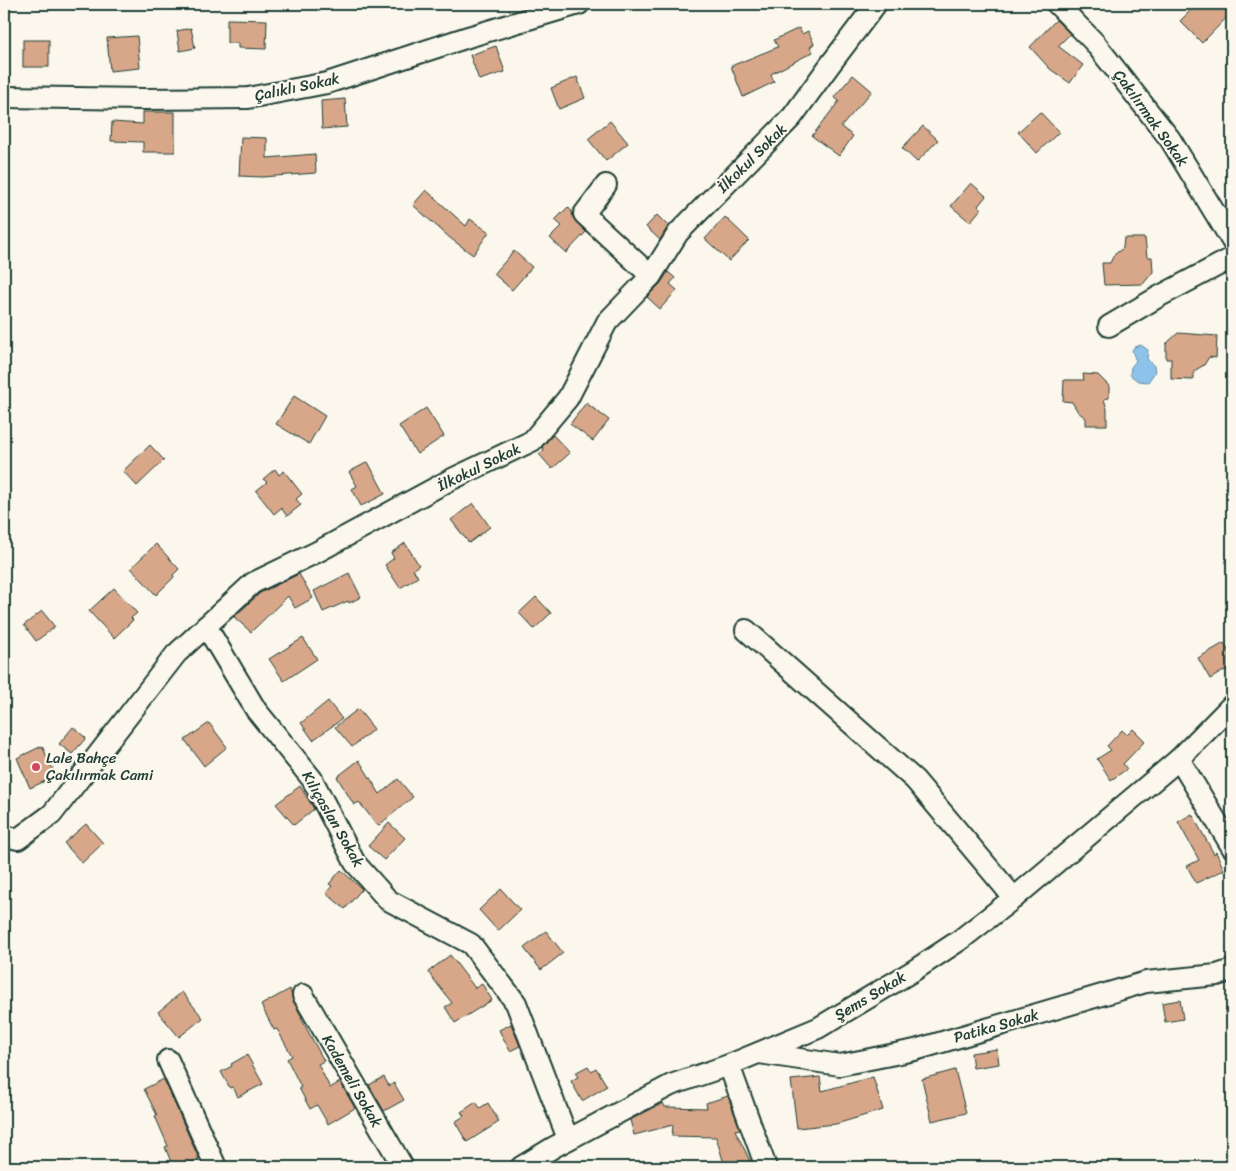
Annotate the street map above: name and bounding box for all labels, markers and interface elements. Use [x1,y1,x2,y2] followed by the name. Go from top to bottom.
[1107,64,1195,172] street label: Çakılırmak Sokak
[252,65,342,109] street label: Çalıklı Sokak
[710,117,793,200] street label: İlkokul Sokak
[432,436,525,499] street label: İlkokul Sokak
[46,745,154,788] place label: Lale Bahçe Çakılırmak Cami
[30,761,42,773] marker: Lale Bahçe Çakılırmak Cami
[295,766,371,872] street label: Kılıçaslan Sokak
[829,964,912,1028] street label: Şems Sokak
[950,1001,1042,1051] street label: Patika Sokak
[315,1030,389,1132] street label: Kademeli Sokak

